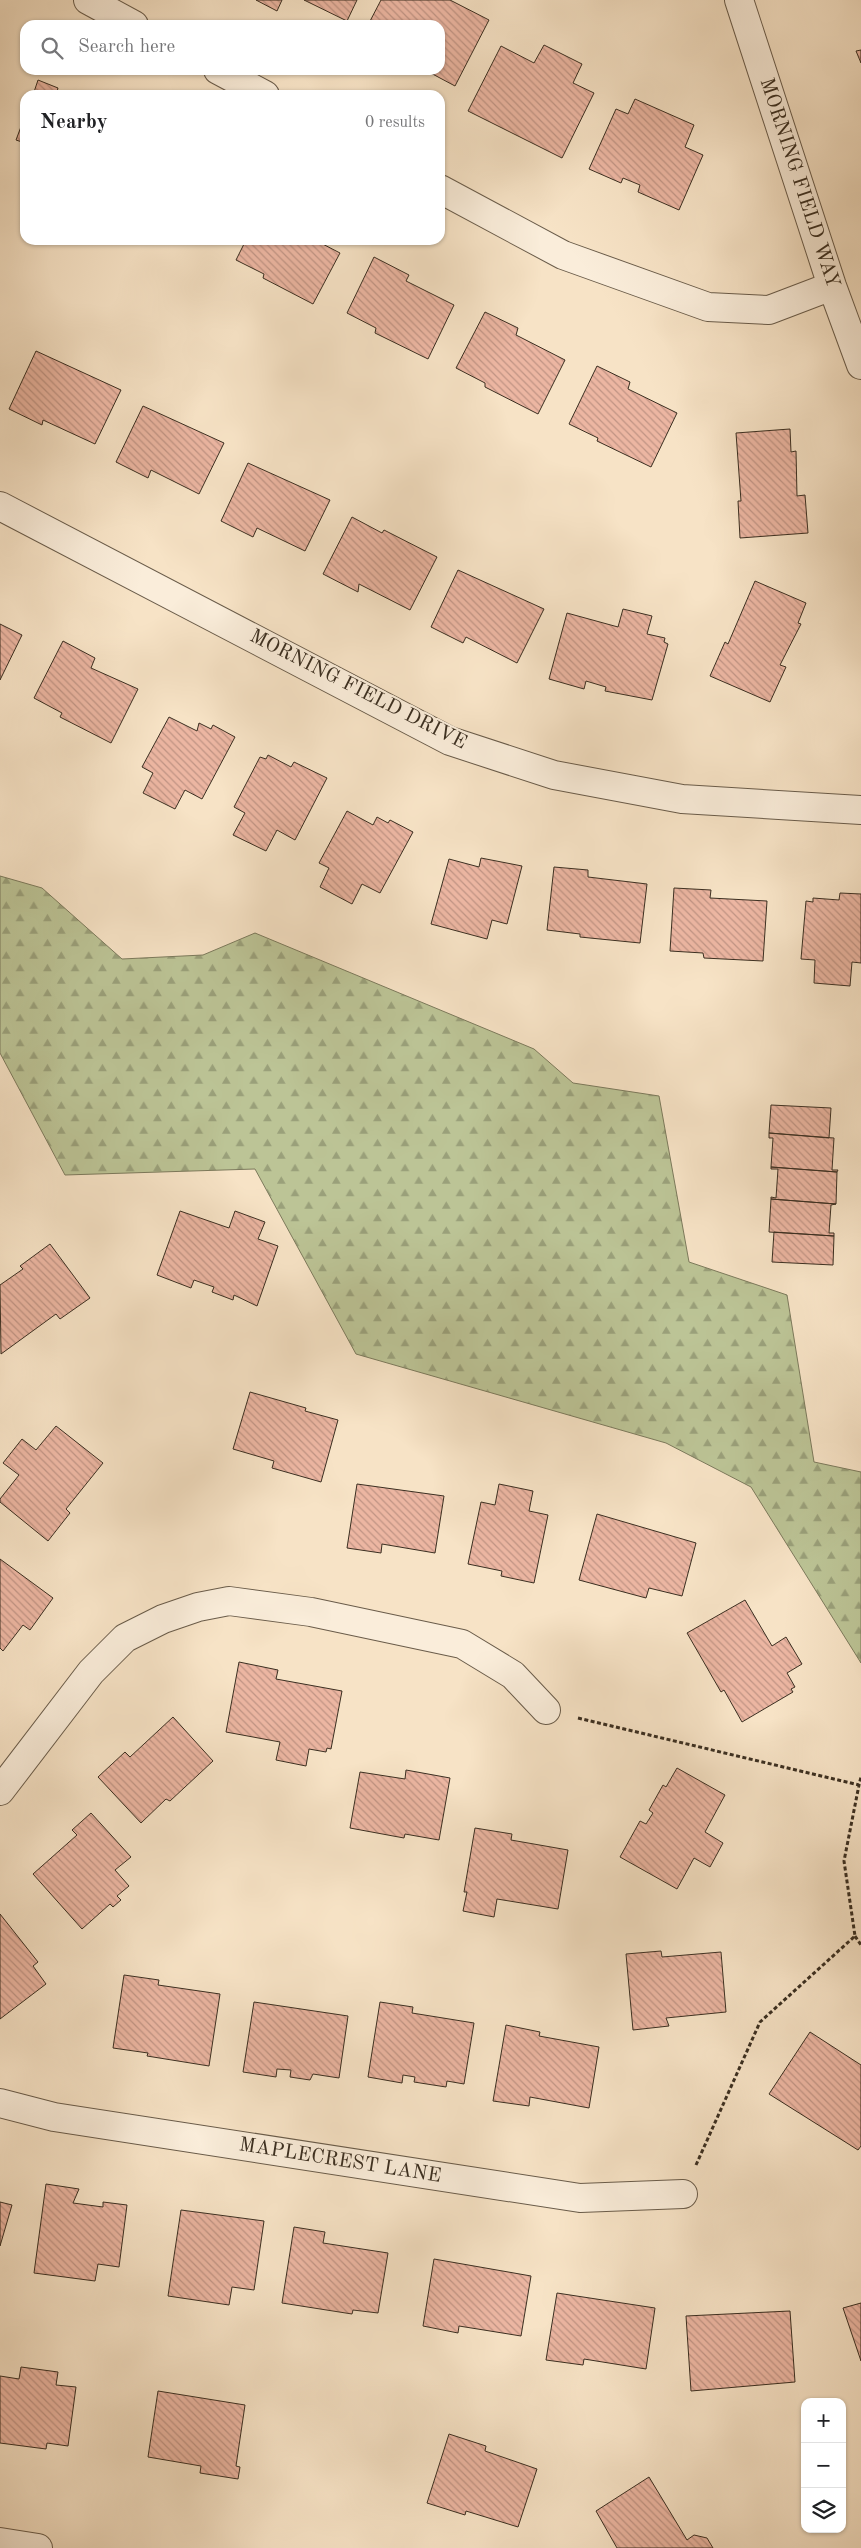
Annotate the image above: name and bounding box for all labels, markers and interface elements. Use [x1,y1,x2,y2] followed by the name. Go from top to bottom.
[20,20,445,75] search box
[38,34,66,62] icon: search
[78,38,175,57] text: Search here
[756,76,843,291] street label: MORNING FIELD WAY
[40,112,108,133] text: Nearby
[365,115,425,131] text: 0 results
[246,626,470,754] street label: MORNING FIELD DRIVE
[237,2135,443,2187] street label: MAPLECREST LANE
[801,2398,846,2533] map controls
[801,2398,846,2443] button: +
[801,2443,846,2488] button: −
[801,2488,846,2533] button: layers

